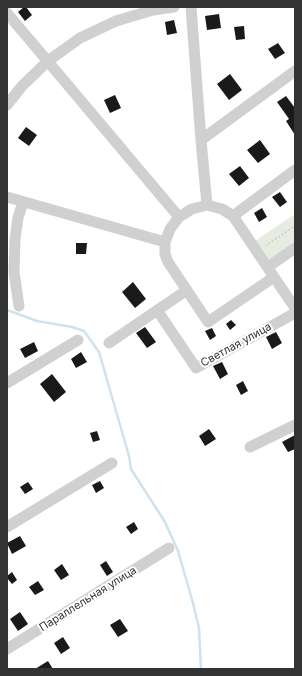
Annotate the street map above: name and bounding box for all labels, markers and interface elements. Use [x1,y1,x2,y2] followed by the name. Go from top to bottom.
[198,320,274,370] street label: Светлая улица
[37,564,139,634] street label: Параллельная улица

